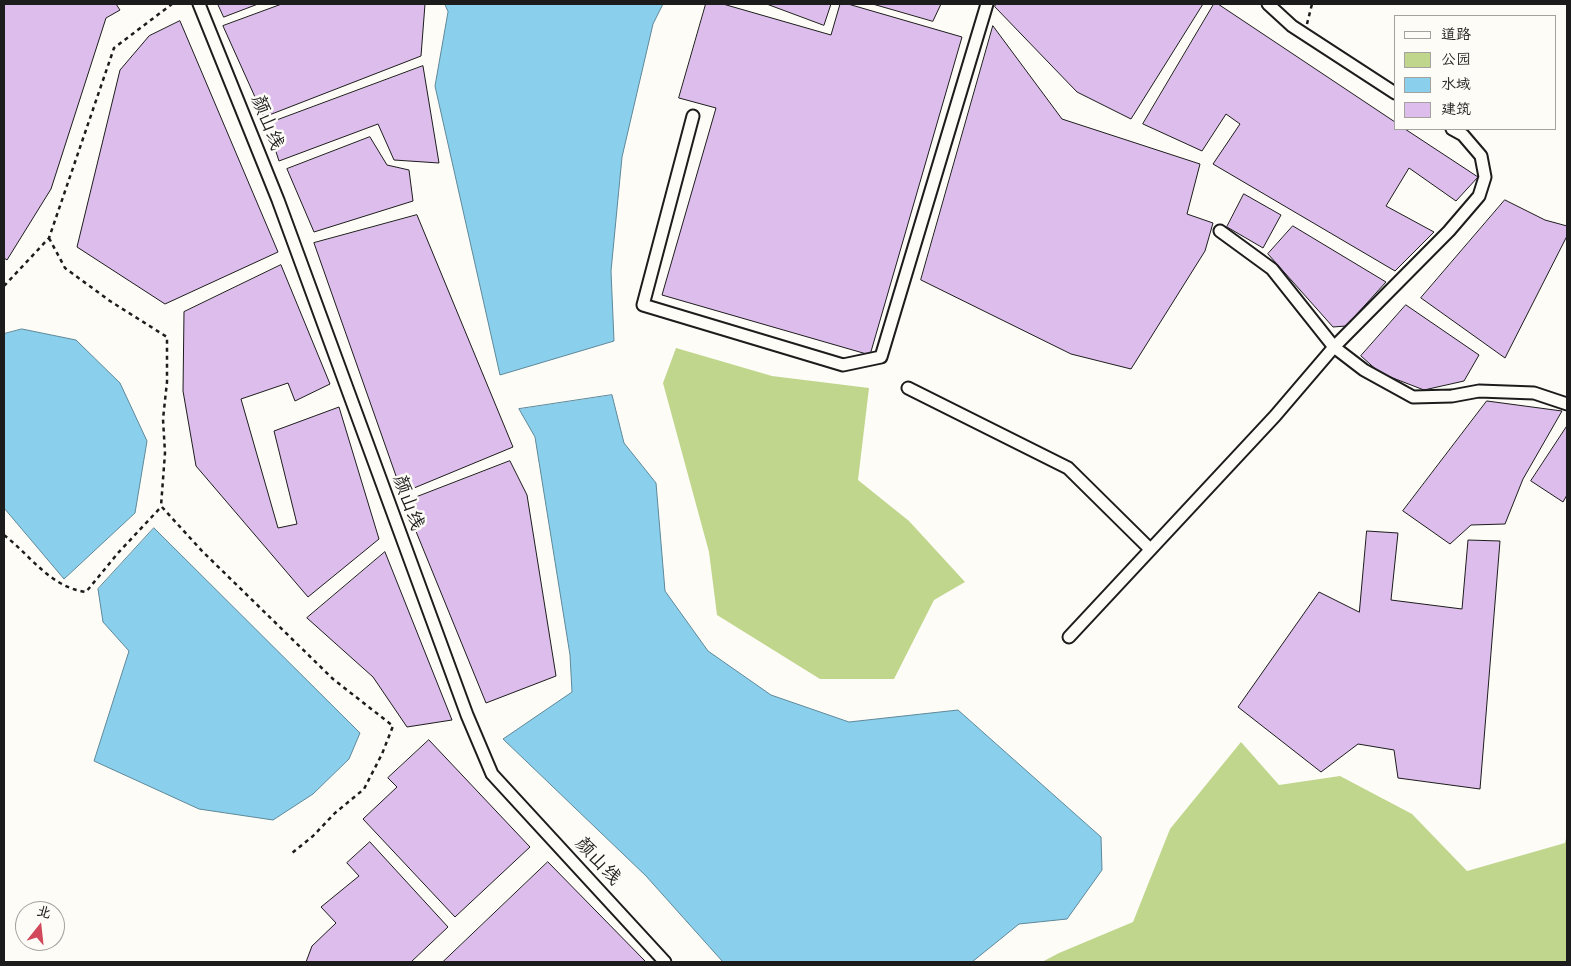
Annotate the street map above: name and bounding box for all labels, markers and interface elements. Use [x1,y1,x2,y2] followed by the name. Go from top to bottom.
[1394,15,1556,130] legend
[1441,24,1471,45] text: 道路
[1441,49,1471,70] text: 公园
[1441,74,1471,95] text: 水域
[245,92,287,154] street label: 颜山线
[1441,99,1471,120] text: 建筑
[387,472,427,534] street label: 颜山线
[569,833,625,891] street label: 颜山线
[15,901,65,951] north arrow
[34,901,53,924] text: 北

